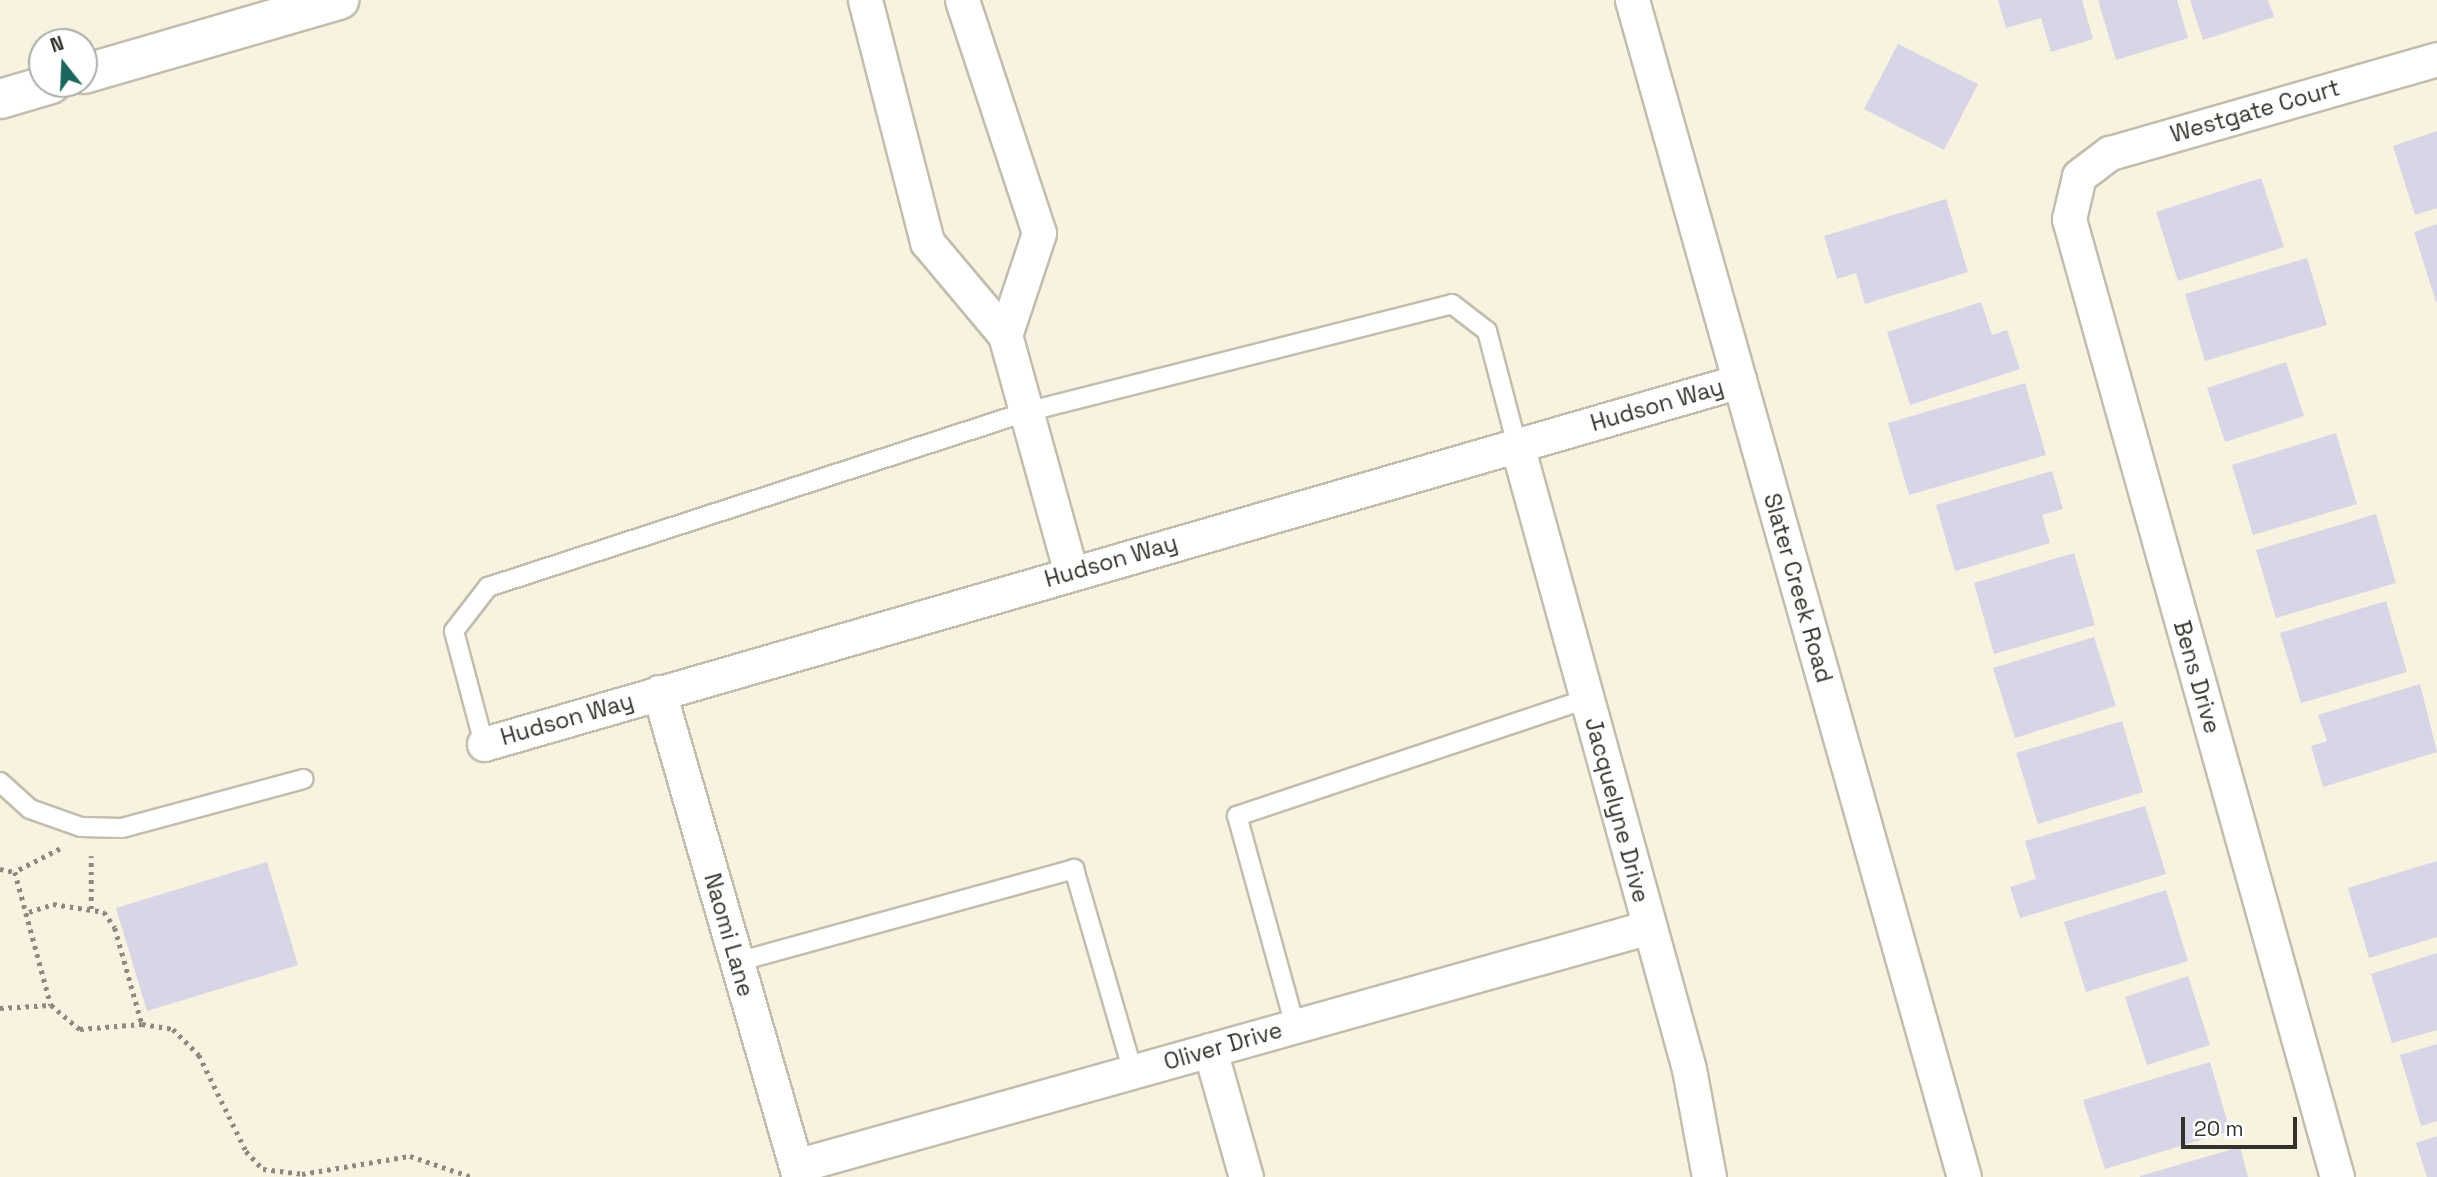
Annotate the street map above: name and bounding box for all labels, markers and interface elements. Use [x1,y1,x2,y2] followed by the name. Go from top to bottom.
[28,28,98,98] north arrow
[47,31,67,58] text: N
[2167,74,2343,148] street label: Westgate Court
[1587,373,1727,437] street label: Hudson Way
[1758,490,1838,686] street label: Slater Creek Road
[1041,529,1181,593] street label: Hudson Way
[2168,617,2226,737] street label: Bens Drive
[497,687,637,751] street label: Hudson Way
[1579,714,1655,906] street label: Jacquelyne Drive
[698,870,760,1000] street label: Naomi Lane
[1161,1016,1285,1076] street label: Oliver Drive
[2185,1104,2300,1148] scale bar
[2194,1115,2244,1142] text: 20 m

